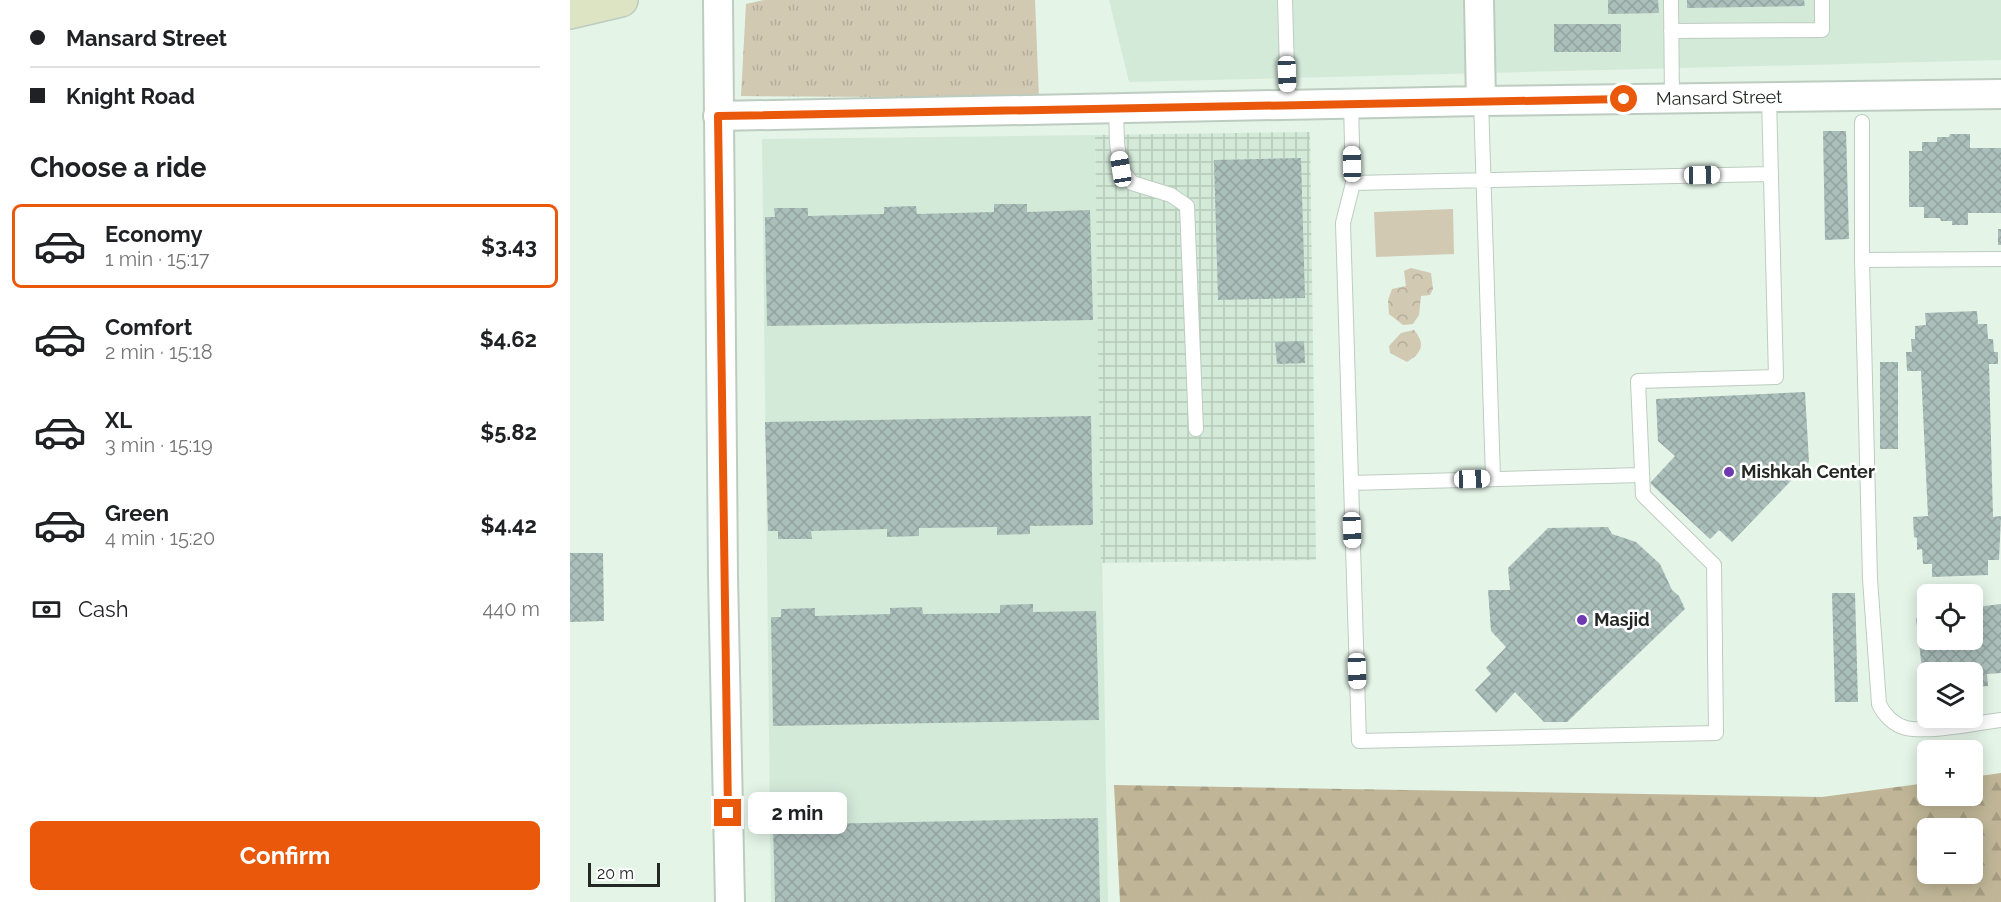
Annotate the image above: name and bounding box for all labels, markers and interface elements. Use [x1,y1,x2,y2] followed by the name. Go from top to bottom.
[66,25,227,51] text: Mansard Street
[1277,56,1297,92] car
[66,83,195,109] text: Knight Road
[1610,85,1637,112] route start
[1656,86,1782,109] street label: Mansard Street
[1343,146,1361,182] car
[1109,150,1133,188] car
[30,152,206,183] text: Choose a ride
[1684,166,1720,184] car
[33,219,87,273] icon: car
[105,221,203,247] text: Economy
[481,233,537,259] text: $3.43
[105,247,209,271] text: 1 min · 15:17
[33,312,87,366] icon: car
[105,314,192,340] text: Comfort
[480,326,537,352] text: $4.62
[105,340,213,364] text: 2 min · 15:18
[33,405,87,459] icon: car
[105,407,132,433] text: XL
[480,419,537,445] text: $5.82
[105,433,213,457] text: 3 min · 15:19
[1741,461,1875,482] place label: Mishkah Center
[1722,465,1736,479] marker: Mishkah Center
[1454,469,1490,489] car
[33,498,87,552] icon: car
[105,500,169,526] text: Green
[481,512,537,538] text: $4.42
[1342,512,1362,548] car
[105,526,215,550] text: 4 min · 15:20
[1917,584,1983,884] map controls
[1917,584,1983,650] button: locate
[30,593,63,626] icon: cash
[78,596,129,622] text: Cash
[482,597,540,621] text: 440 m
[1594,609,1650,630] place label: Masjid
[1575,613,1589,627] marker: Masjid
[1347,653,1367,689] car
[1917,662,1983,728] button: layers
[1917,740,1983,806] button: +
[749,792,848,834] callout: 2 min
[714,799,741,826] route end
[772,801,823,825] text: 2 min
[1917,818,1983,884] button: −
[30,821,540,890] button: Confirm
[588,860,660,888] scale bar
[597,864,634,883] text: 20 m

